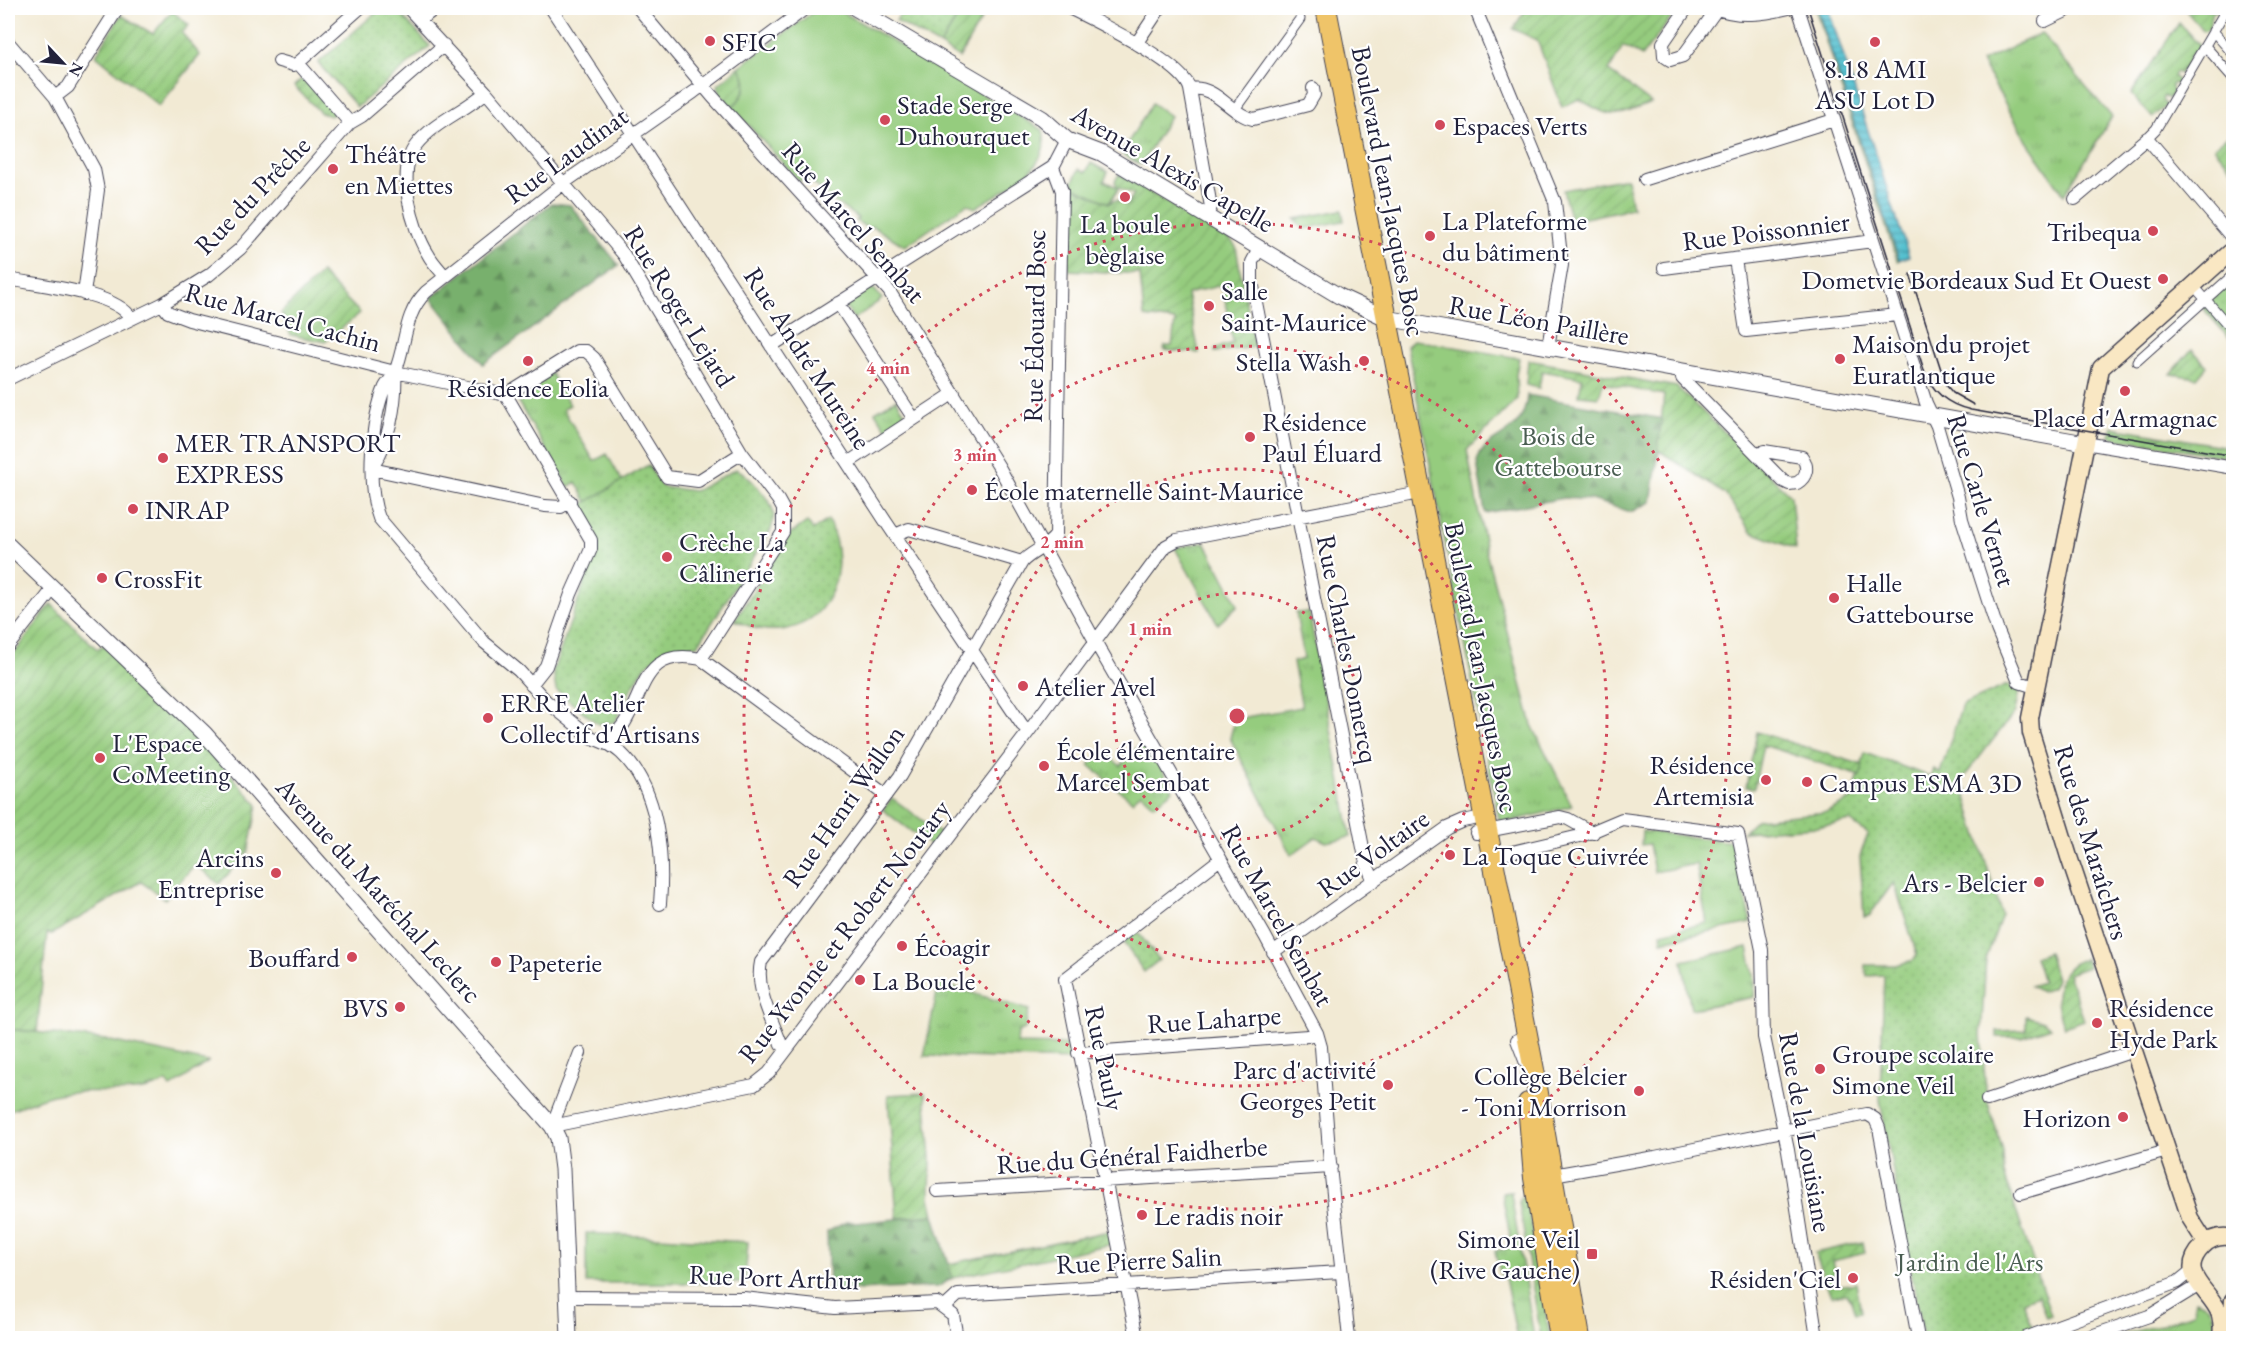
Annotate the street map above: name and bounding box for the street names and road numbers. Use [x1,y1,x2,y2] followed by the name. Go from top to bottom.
[1344,43,1434,339] street label: Boulevard Jean-Jacques Bosc
[1064,95,1281,240] street label: Avenue Alexis Capelle
[497,98,635,211] street label: Rue Laudinat
[187,128,317,262] street label: Rue du Prêche
[774,134,934,310] street label: Rue Marcel Sembat
[1680,203,1852,259] street label: Rue Poissonnier
[616,218,744,394] street label: Rue Roger Lejard
[1015,229,1053,423] street label: Rue Édouard Bosc
[736,260,880,456] street label: Rue André Mureine
[181,274,385,360] street label: Rue Marcel Cachin
[1446,287,1632,353] street label: Rue Léon Paillère
[1939,409,2025,591] street label: Rue Carle Vernet
[1437,519,1527,815] street label: Boulevard Jean-Jacques Bosc
[1309,532,1388,767] street label: Rue Charles Domercq
[774,718,912,894] street label: Rue Henri Wallon
[2046,740,2138,944] street label: Rue des Maraîchers
[268,769,490,1010] street label: Avenue du Maréchal Leclerc
[730,792,958,1070] street label: Rue Yvonne et Robert Noutary
[1310,801,1436,905] street label: Rue Voltaire
[1214,818,1343,1013] street label: Rue Marcel Sembat
[1146,997,1282,1041] street label: Rue Laharpe
[1077,1002,1133,1114] street label: Rue Pauly
[1771,1029,1841,1235] street label: Rue de la Louisiane
[995,1128,1269,1182] street label: Rue du Général Faidherbe
[1055,1238,1223,1282] street label: Rue Pierre Salin
[688,1256,862,1298] street label: Rue Port Arthur

